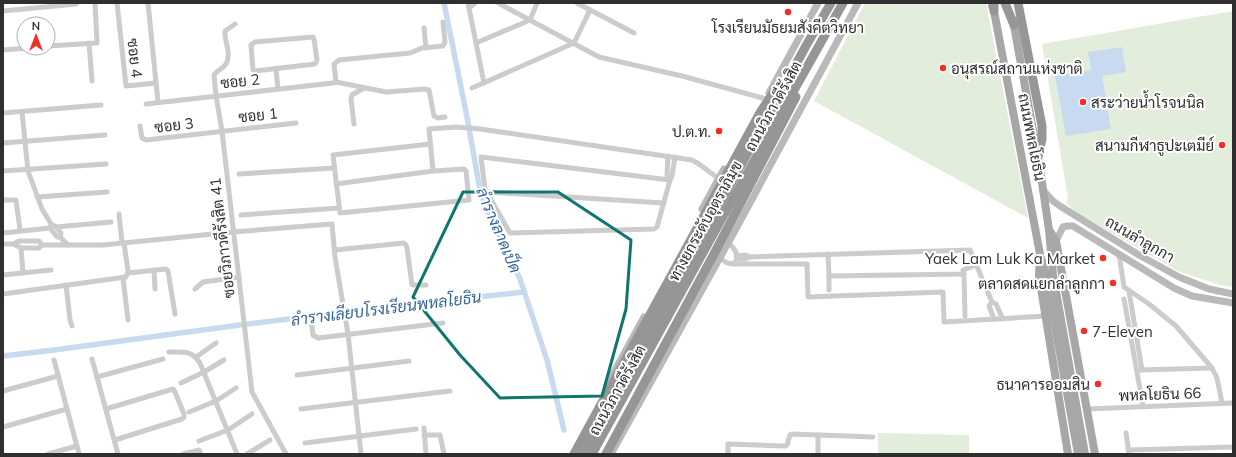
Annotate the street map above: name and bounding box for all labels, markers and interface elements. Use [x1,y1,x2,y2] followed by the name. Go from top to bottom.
[783,7,793,17] marker: โรงเรียนมัธยมสังคีตวิทยา
[16,16,56,56] north arrow
[711,18,864,37] place label: โรงเรียนมัธยมสังคีตวิทยา
[32,19,40,33] text: N
[123,37,147,79] street label: ซอย 4
[740,57,806,155] street label: ถนนวิภาวดีรังสิต
[951,59,1083,80] place label: อนุสรณ์สถานแห่งชาติ
[938,63,948,73] marker: อนุสรณ์สถานแห่งชาติ
[219,69,261,93] street label: ซอย 2
[1091,90,1204,112] place label: สระว่ายน้ำโรจนนิล
[1014,92,1050,182] street label: ถนนพหลโยธิน
[1078,97,1088,107] marker: สระว่ายน้ำโรจนนิล
[237,103,279,127] street label: ซอย 1
[153,113,195,137] street label: ซอย 3
[672,122,711,141] place label: ป.ต.ท.
[714,126,724,136] marker: ป.ต.ท.
[1095,136,1214,156] place label: สนามกีฬาธูปะเตมีย์
[1217,140,1227,150] marker: สนามกีฬาธูปะเตมีย์
[664,157,748,286] street label: ทางยกระดับอุตราภิมุข
[205,177,239,299] street label: ซอยวิภาวดีรังสิต 41
[472,184,526,276] water label: ลำรางลาดเป็ด
[1101,212,1178,267] street label: ถนนลำลูกกา
[924,249,1095,268] place label: Yaek Lam Luk Ka Market
[1098,253,1108,263] marker: Yaek Lam Luk Ka Market
[978,274,1105,294] place label: ตลาดสดแยกลำลูกกา
[1108,278,1118,288] marker: ตลาดสดแยกลำลูกกา
[290,285,482,330] water label: ลำรางเลียบโรงเรียนพหลโยธิน
[1092,322,1153,341] place label: 7-Eleven
[1079,326,1089,336] marker: 7-Eleven
[584,341,650,439] street label: ถนนวิภาวดีรังสิต
[996,375,1090,394] place label: ธนาคารออมสิน
[1093,379,1103,389] marker: ธนาคารออมสิน
[1118,383,1202,405] street label: พหลโยธิน 66

